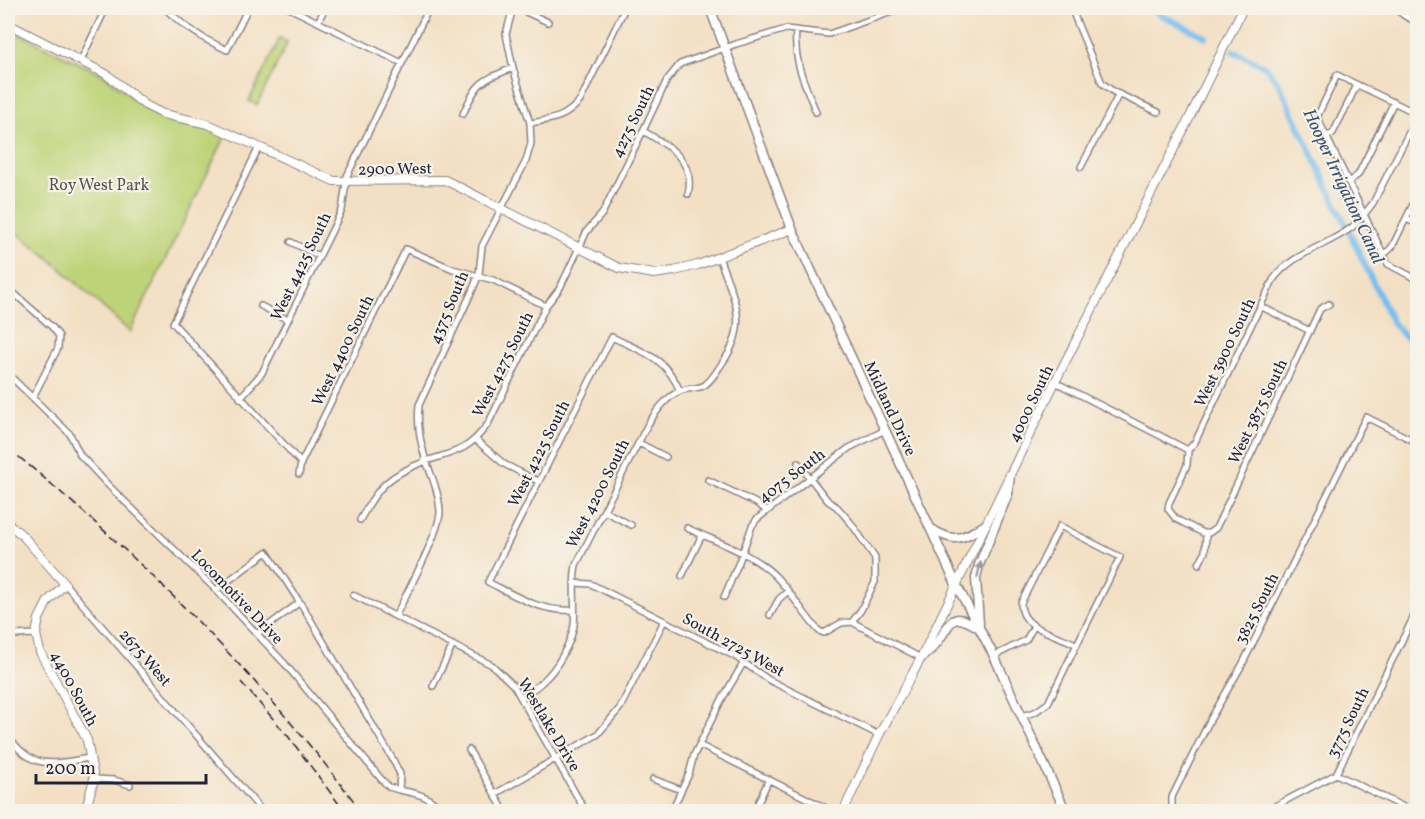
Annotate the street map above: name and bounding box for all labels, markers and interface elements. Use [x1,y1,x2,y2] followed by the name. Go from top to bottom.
[607,82,661,162] street label: 4275 South
[1296,105,1390,269] water label: Hooper Irrigation Canal
[358,158,433,182] street label: 2900 West
[49,175,150,197] park label: Roy West Park
[266,209,338,325] street label: West 4425 South
[425,268,475,348] street label: 4375 South
[307,292,380,410] street label: West 4400 South
[1190,295,1262,411] street label: West 3900 South
[468,308,540,422] street label: West 4275 South
[1224,356,1294,468] street label: West 3875 South
[858,358,921,460] street label: Midland Drive
[1004,362,1060,446] street label: 4000 South
[503,397,576,511] street label: West 4225 South
[562,435,636,552] street label: West 4200 South
[754,444,830,509] street label: 4075 South
[185,545,288,650] street label: Locomotive Drive
[974,561,984,579] one-way arrow
[1230,569,1285,648] street label: 3825 South
[678,608,789,683] street label: South 2725 West
[113,625,176,692] street label: 2675 West
[44,647,102,731] street label: 4400 South
[512,674,585,776] street label: Westlake Drive
[1322,684,1375,762] street label: 3775 South
[36,747,206,785] scale bar
[45,757,96,782] text: 200 m

